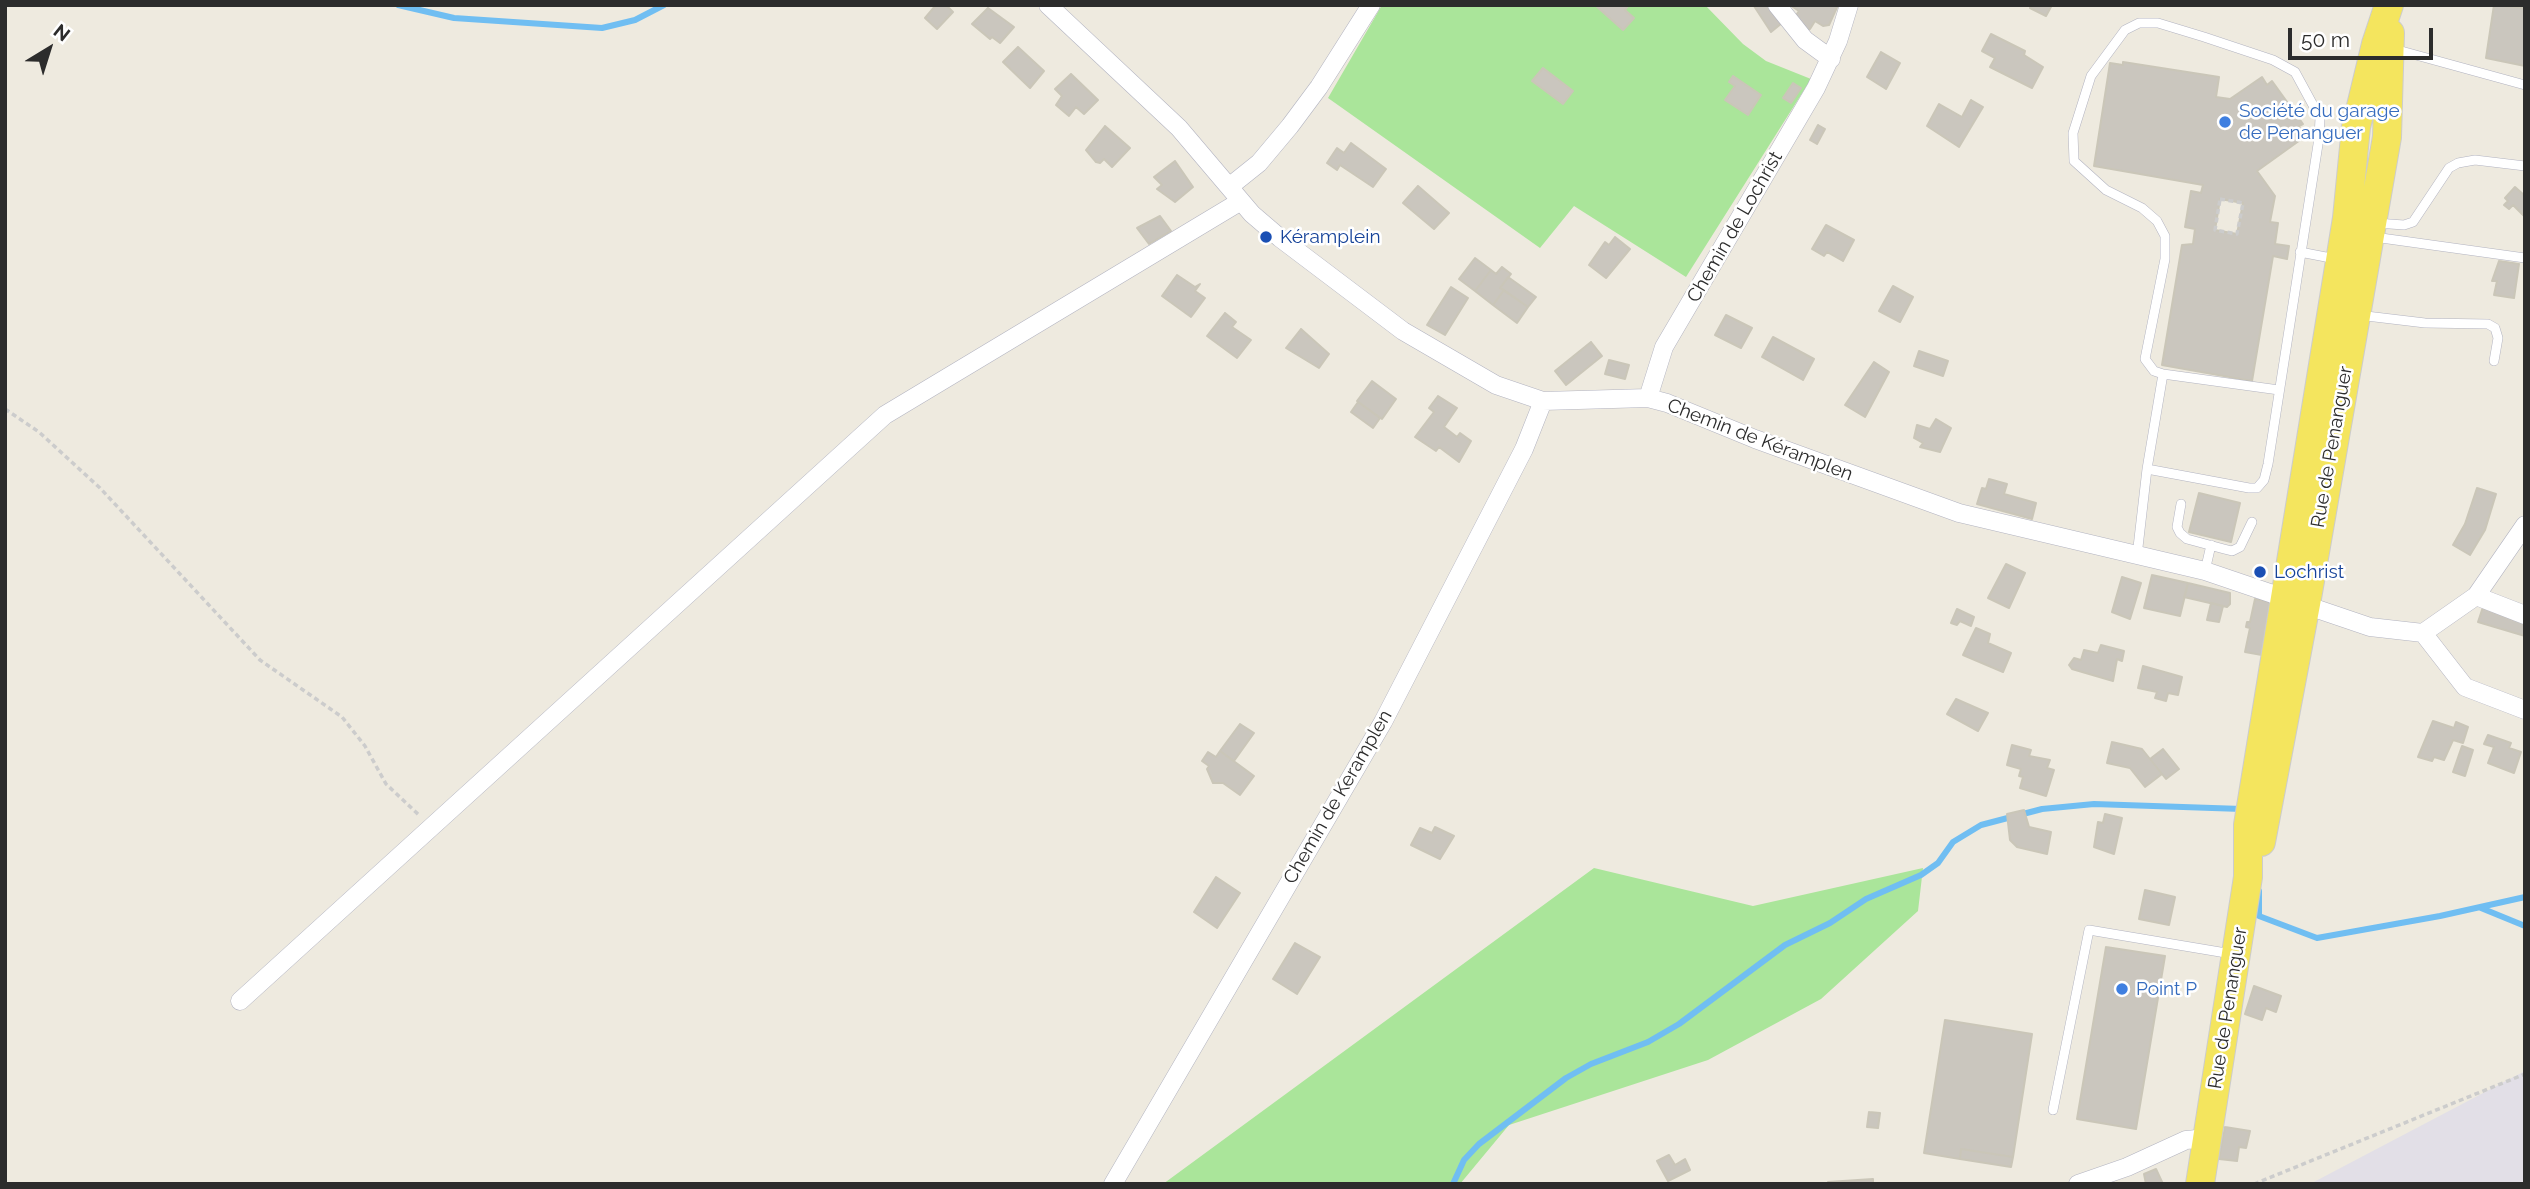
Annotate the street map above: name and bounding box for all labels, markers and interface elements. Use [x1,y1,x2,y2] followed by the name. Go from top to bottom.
[14,14,84,84] north arrow
[2292,14,2437,58] scale bar
[49,19,74,46] text: N
[2301,27,2350,52] text: 50 m
[2239,100,2400,144] place label: Société du garage de Penanguer
[2217,114,2233,130] marker: Société du garage de Penanguer
[1682,147,1788,307] street label: Chemin de Lochrist
[1280,226,1380,248] place label: Kéramplein
[1258,229,1274,245] marker: Kéramplein
[2307,365,2357,529] street label: Rue de Penanguer
[1664,394,1856,486] street label: Chemin de Kéramplen
[2274,561,2344,583] place label: Lochrist
[2252,564,2268,580] marker: Lochrist
[1279,706,1397,888] street label: Chemin de Keramplen
[2204,925,2252,1091] street label: Rue de Penanguer
[2136,978,2197,1000] place label: Point P
[2114,981,2130,997] marker: Point P

